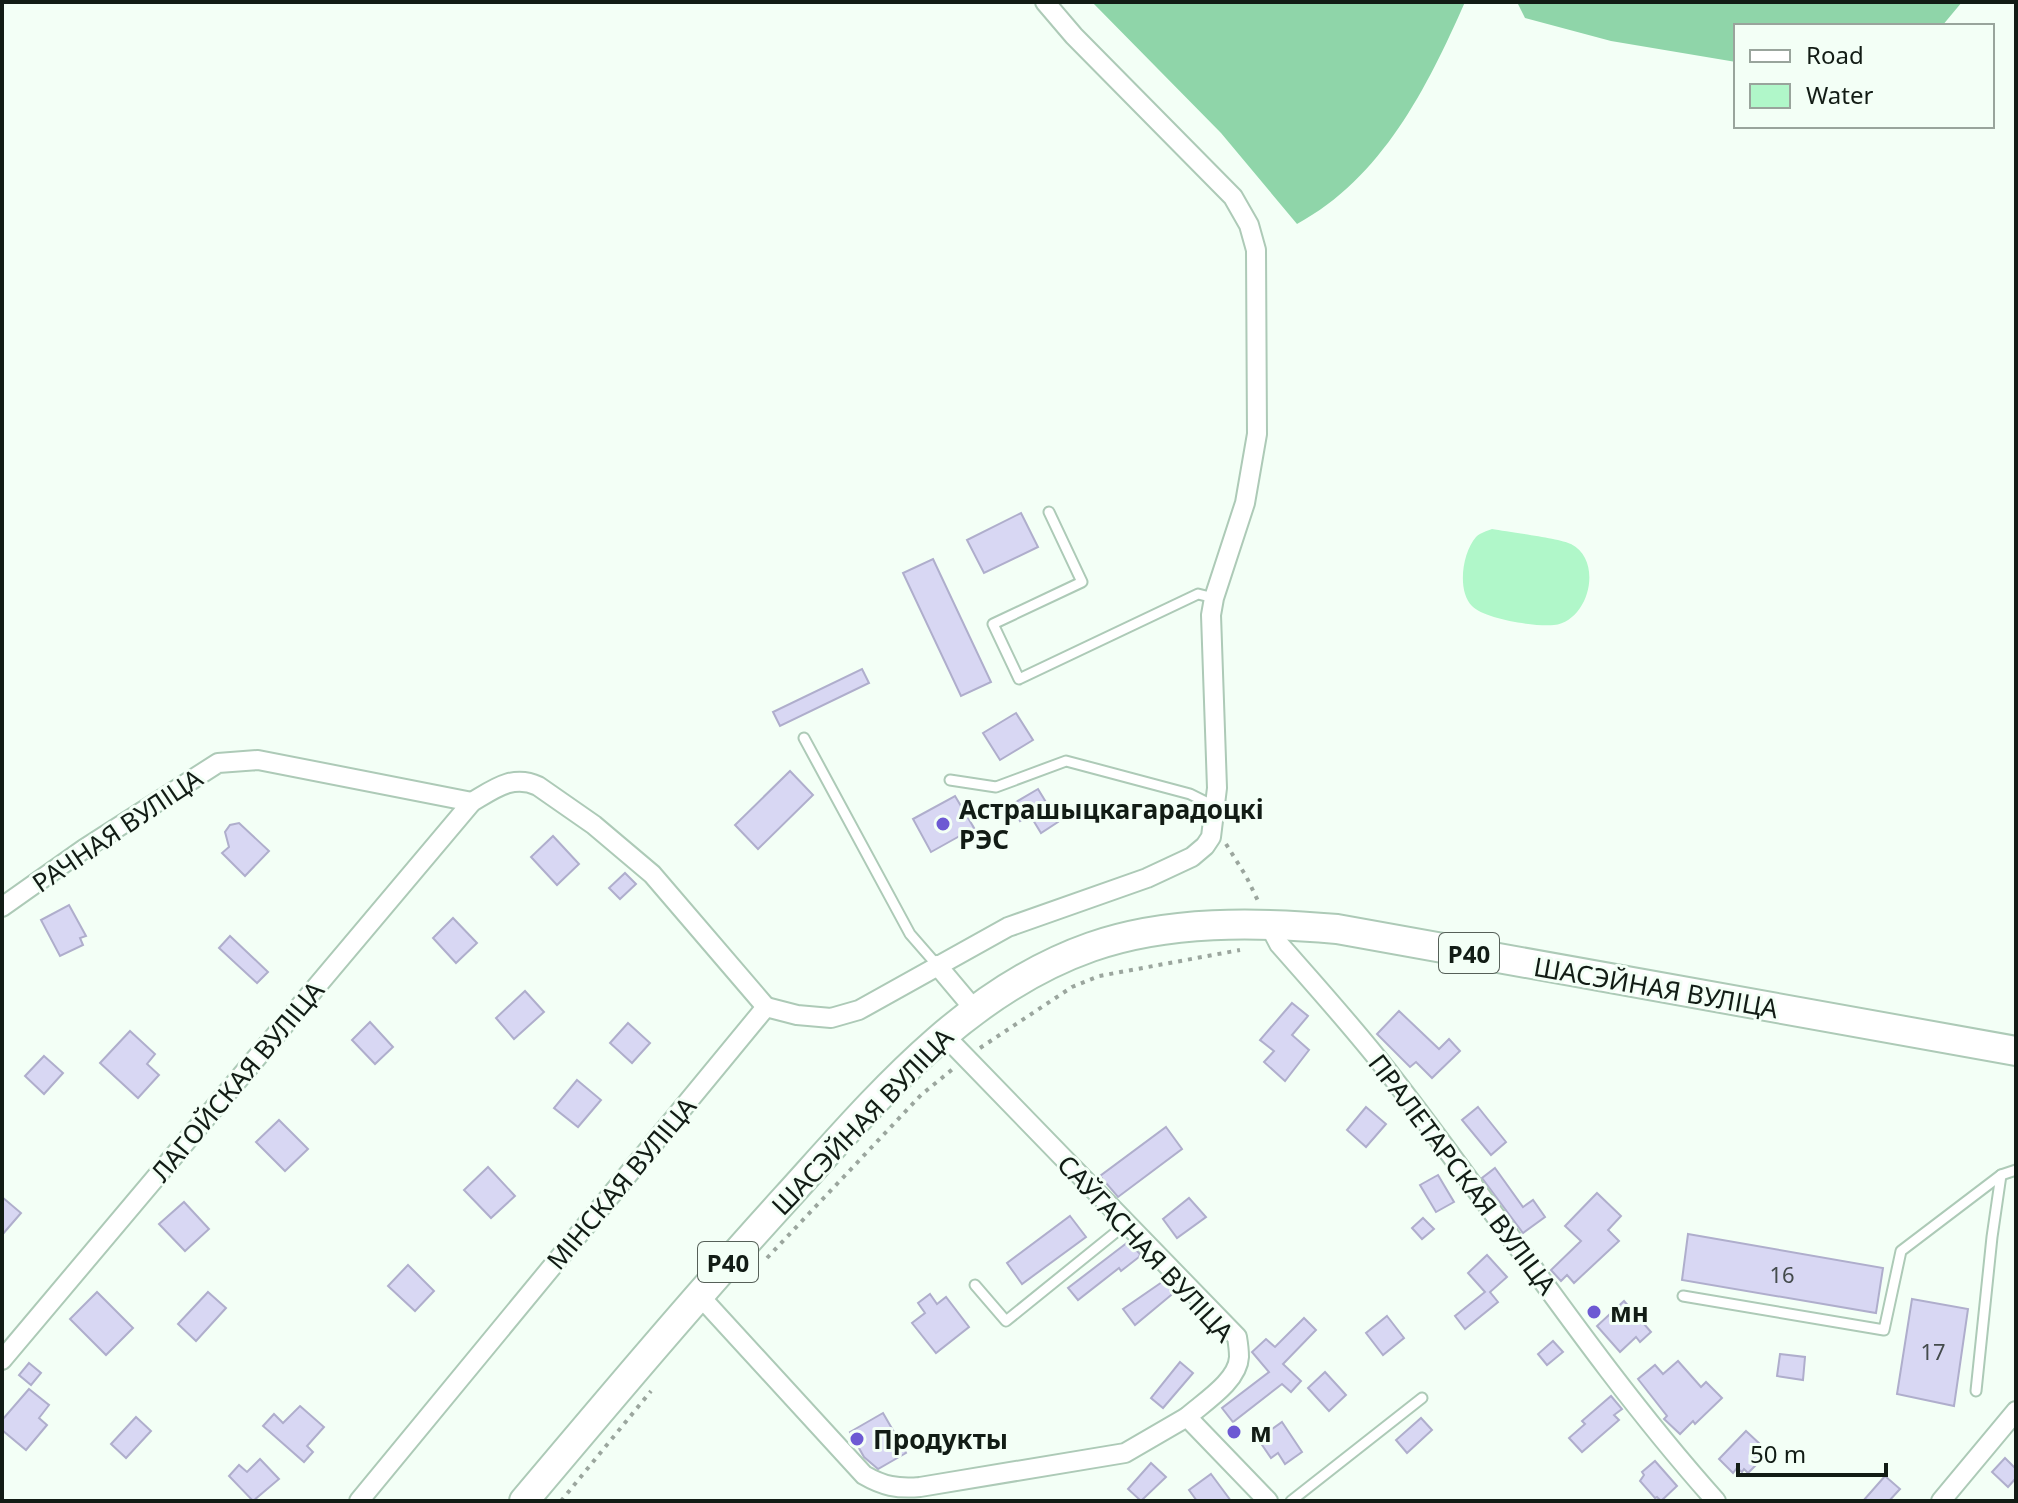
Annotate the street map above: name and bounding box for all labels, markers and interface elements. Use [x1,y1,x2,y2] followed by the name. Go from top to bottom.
[1734,24,1994,128] legend
[1806,38,1864,71] text: Road
[1806,78,1874,111] text: Water
[25,759,210,900] street label: РАЧНАЯ ВУЛІЦА
[959,791,1264,857] place label: Астрашыцкагарадоцкі РЭС
[934,815,952,833] marker: Астрашыцкагарадоцкі РЭС
[1439,933,1499,973] road number: Р40
[1531,948,1781,1026] street label: ШАСЭЙНАЯ ВУЛІЦА
[142,973,332,1189] street label: ЛАГОЙСКАЯ ВУЛІЦА
[763,1019,961,1222] street label: ШАСЭЙНАЯ ВУЛІЦА
[1361,1046,1566,1302] street label: ПРАЛЕТАРСКАЯ ВУЛІЦА
[538,1089,704,1277] street label: МІНСКАЯ ВУЛІЦА
[1050,1147,1243,1350] street label: САЎГАСНАЯ ВУЛІЦА
[698,1242,758,1282] road number: Р40
[1769,1259,1795,1289] house number: 16
[1610,1294,1649,1330] place label: мн
[1585,1303,1603,1321] marker: мн
[1920,1336,1946,1366] house number: 17
[1250,1414,1272,1450] place label: м
[873,1421,1008,1457] place label: Продукты
[1225,1423,1243,1441] marker: м
[1738,1427,1886,1477] scale bar
[848,1430,866,1448] marker: Продукты
[1750,1437,1806,1470] text: 50 m

